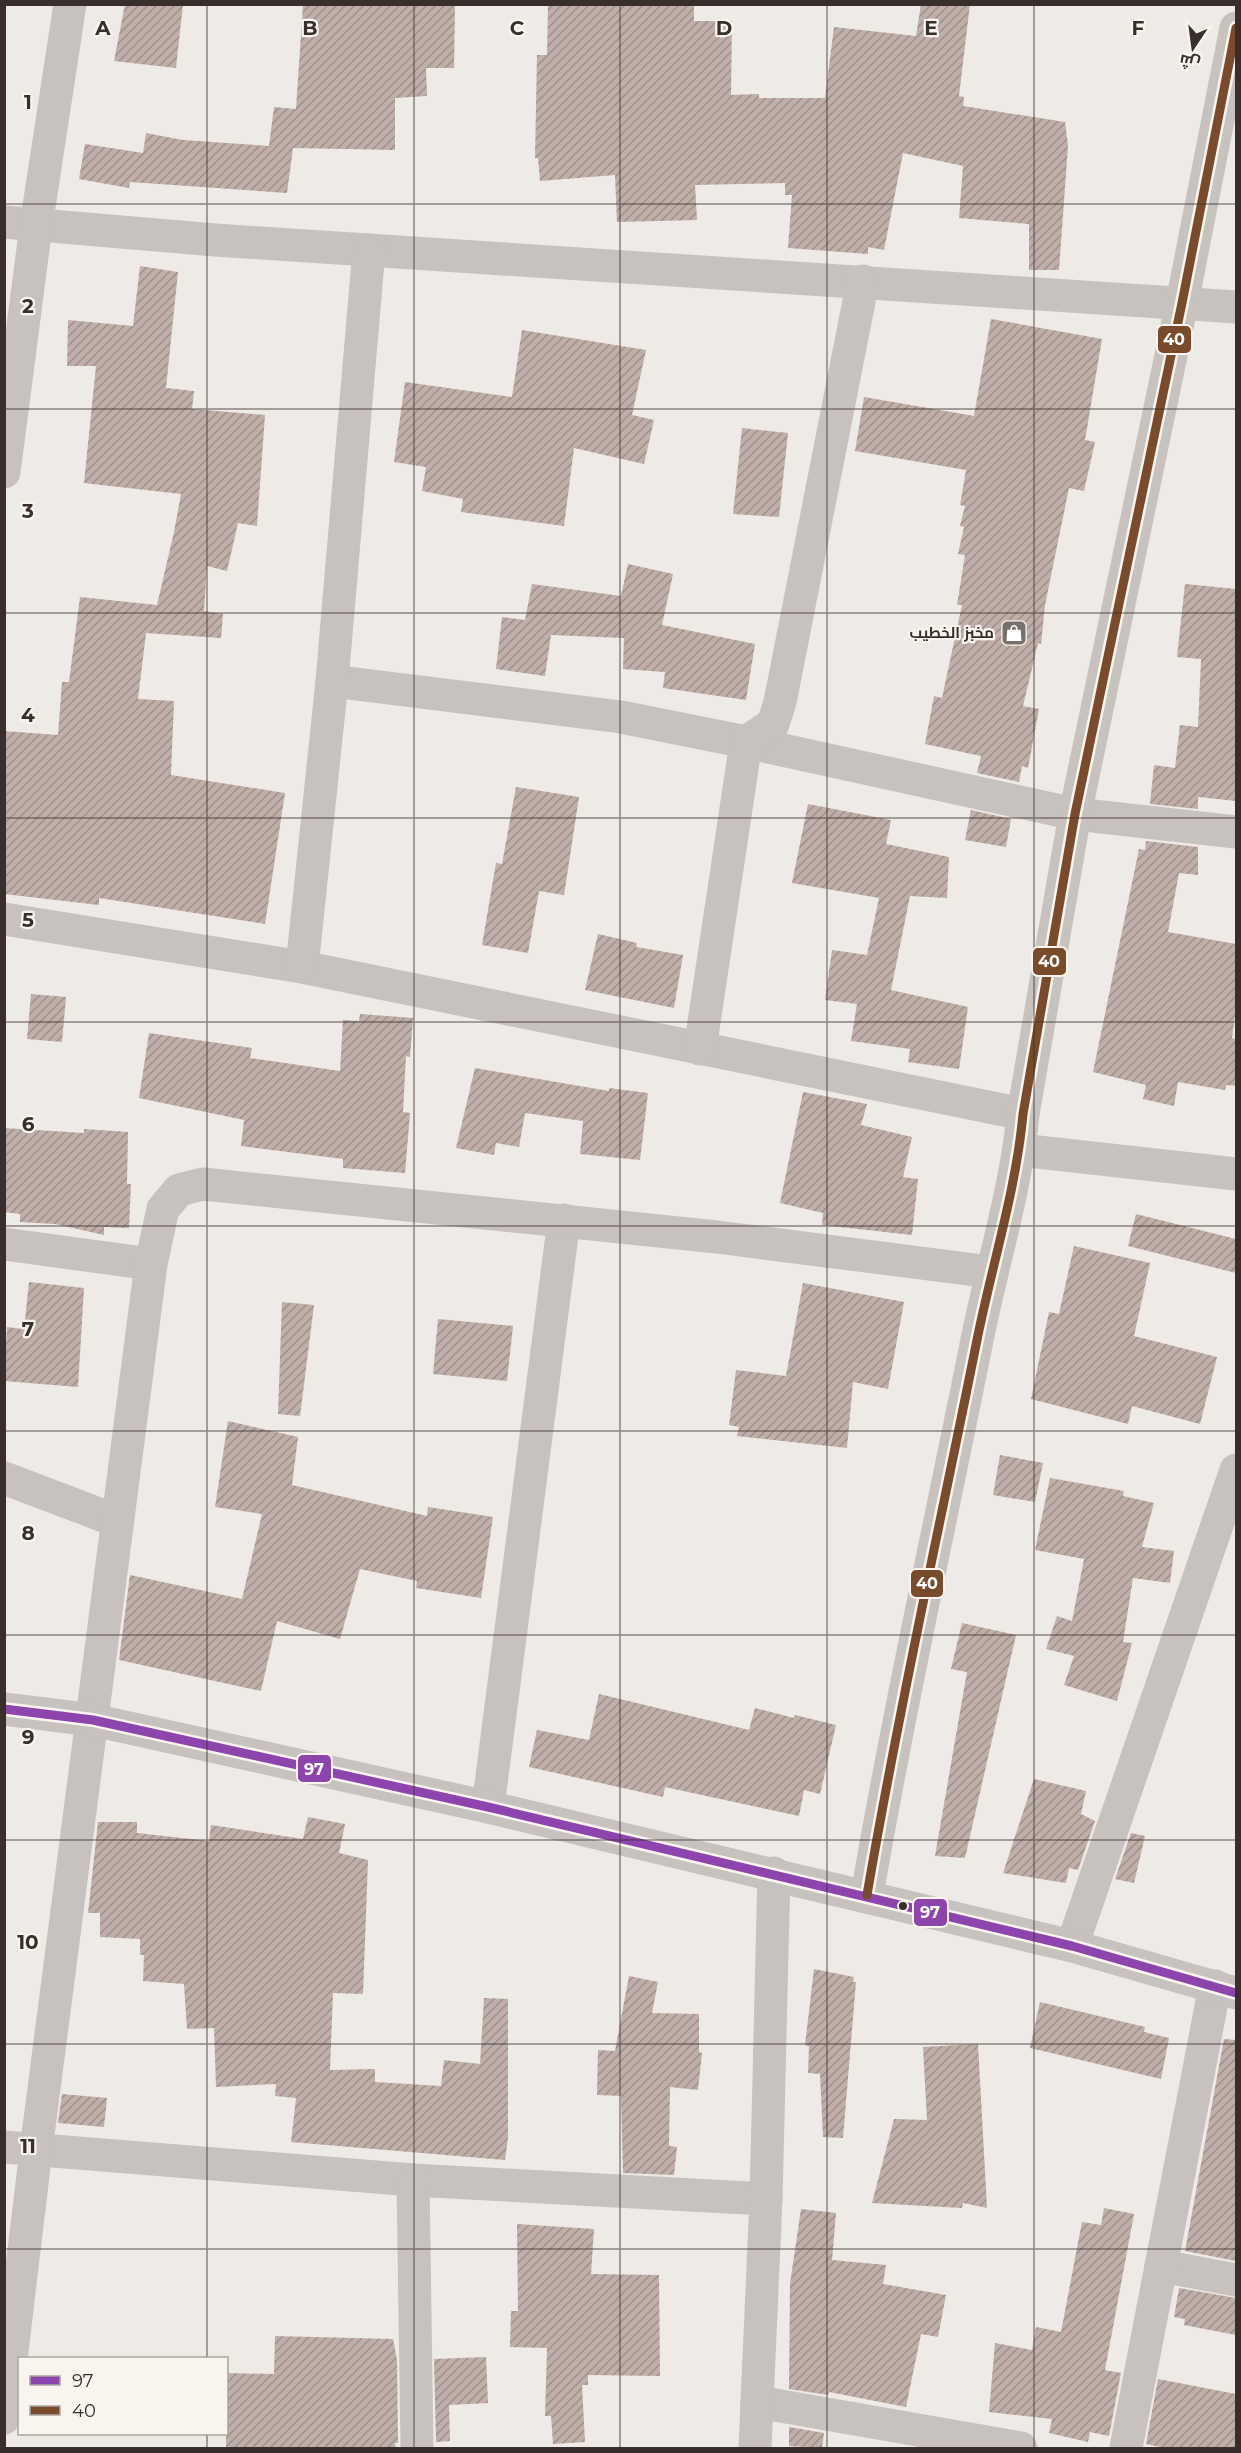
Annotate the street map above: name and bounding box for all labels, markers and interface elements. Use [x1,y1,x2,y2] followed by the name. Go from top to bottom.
[94,16,111,40] text: A
[302,16,318,40] text: B
[510,16,525,40] text: C
[716,16,732,40] text: D
[924,16,938,40] text: E
[1132,16,1145,40] text: F
[1163,18,1223,78] north arrow
[1178,51,1202,74] text: ش
[24,90,32,114] text: 1
[22,294,34,318] text: 2
[1157,325,1192,354] line badge: 40
[1163,330,1185,349] text: 40
[21,499,34,523] text: 3
[999,618,1029,648] shop icon: مخبز الخطيب
[910,623,994,642] place label: مخبز الخطيب
[21,703,35,727] text: 4
[22,908,34,932] text: 5
[1032,947,1067,976] line badge: 40
[1038,952,1060,971] text: 40
[22,1112,35,1136] text: 6
[22,1317,34,1341] text: 7
[21,1521,35,1545] text: 8
[910,1569,944,1598] line badge: 40
[916,1574,938,1593] text: 40
[22,1725,34,1749] text: 9
[297,1754,332,1783] line badge: 97
[304,1760,324,1779] text: 97
[913,1898,948,1927] line badge: 97
[897,1900,909,1912] unlabelled marker
[920,1903,940,1922] text: 97
[17,1930,39,1954] text: 10
[20,2134,36,2158] text: 11
[18,2357,228,2435] legend
[72,2370,93,2392] text: 97
[72,2400,96,2422] text: 40

